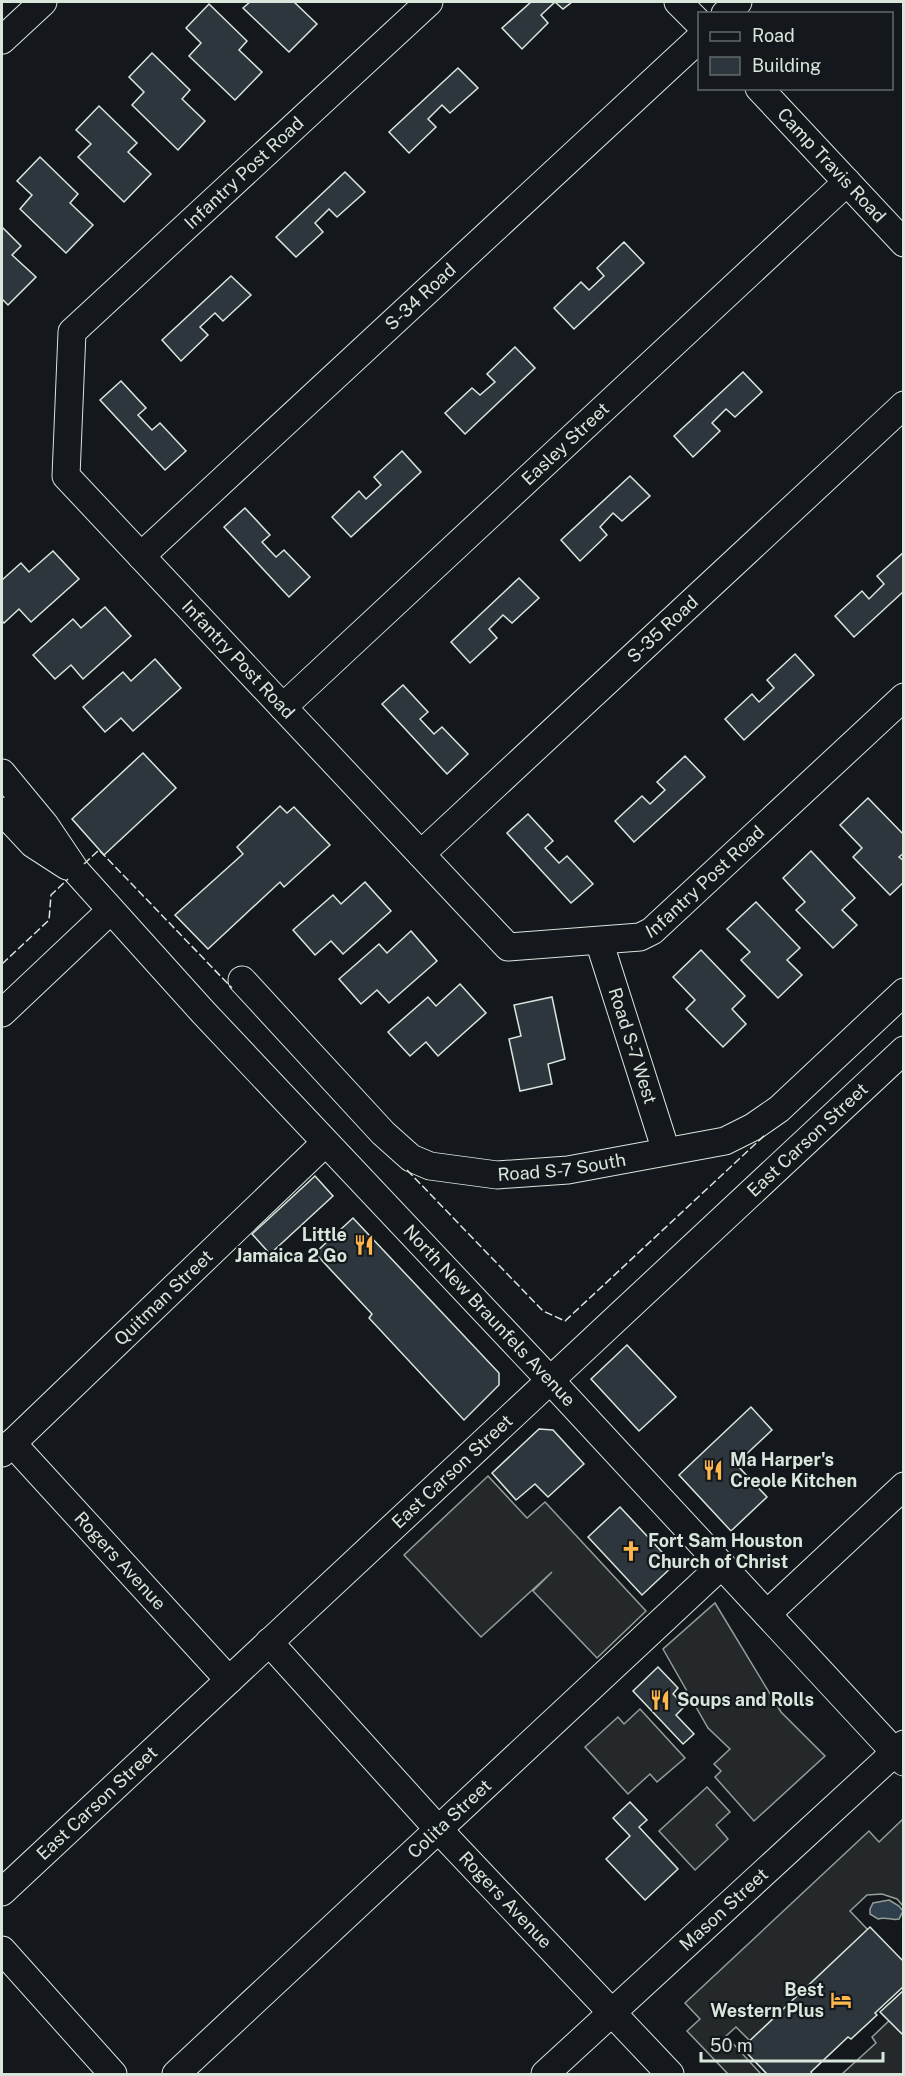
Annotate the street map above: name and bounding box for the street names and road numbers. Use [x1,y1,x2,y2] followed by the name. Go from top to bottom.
[773,104,890,227] street label: Camp Travis Road
[180,112,307,233] street label: Infantry Post Road
[380,259,460,334] street label: S-34 Road
[517,398,613,489] street label: Easley Street
[623,591,702,667] street label: S-35 Road
[178,596,299,723] street label: Infantry Post Road
[642,821,768,942] street label: Infantry Post Road
[605,985,661,1107] street label: Road S-7 West
[743,1078,872,1201] street label: East Carson Street
[497,1149,627,1185] street label: Road S-7 South
[399,1220,580,1410] street label: North New Braunfels Avenue
[110,1245,217,1350] street label: Quitman Street
[387,1410,517,1533] street label: East Carson Street
[70,1507,171,1614] street label: Rogers Avenue
[32,1742,161,1864] street label: East Carson Street
[403,1775,495,1863] street label: Colita Street
[455,1847,556,1953] street label: Rogers Avenue
[675,1863,772,1955] street label: Mason Street

